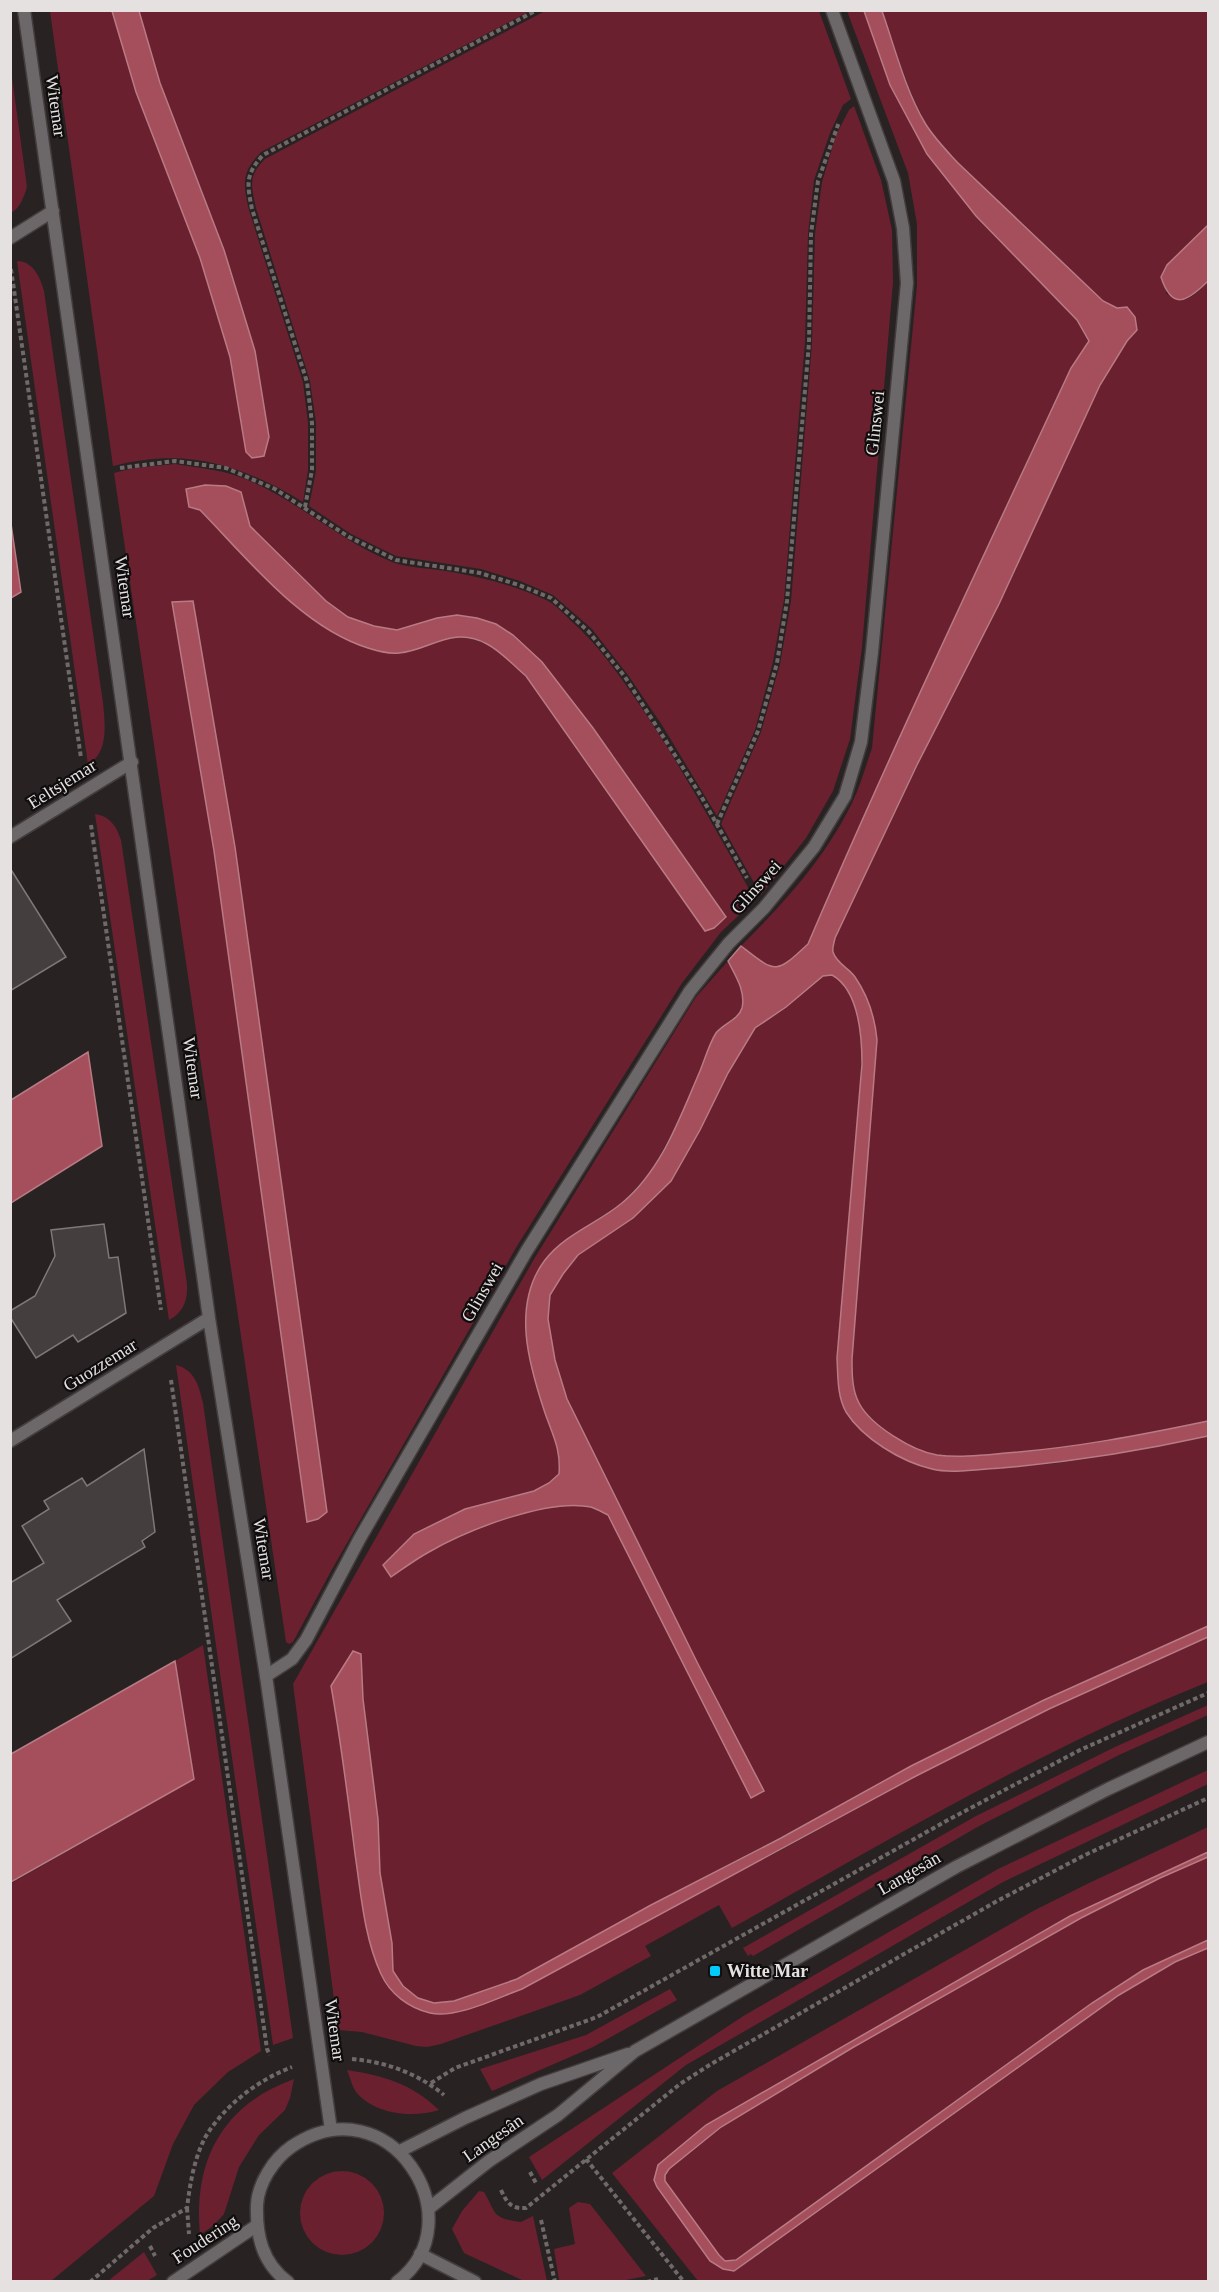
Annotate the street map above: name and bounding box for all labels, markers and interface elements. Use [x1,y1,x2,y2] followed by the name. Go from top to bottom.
[42,74,70,138] street label: Witemar
[862,390,888,456] street label: Glinswei
[111,555,139,619] street label: Witemar
[24,755,100,813] street label: Eeltsjemar
[727,856,785,918] street label: Glinswei
[179,1036,207,1100] street label: Witemar
[457,1259,507,1325] street label: Glinswei
[60,1335,140,1395] street label: Guozzemar
[249,1517,279,1581] street label: Witemar
[874,1847,944,1899] street label: Langesân
[727,1961,808,1981] place label: Witte Mar
[708,1964,722,1978] marker: Witte Mar
[321,1998,349,2062] street label: Witemar
[459,2110,527,2166] street label: Langesân
[169,2210,241,2268] street label: Foudering

